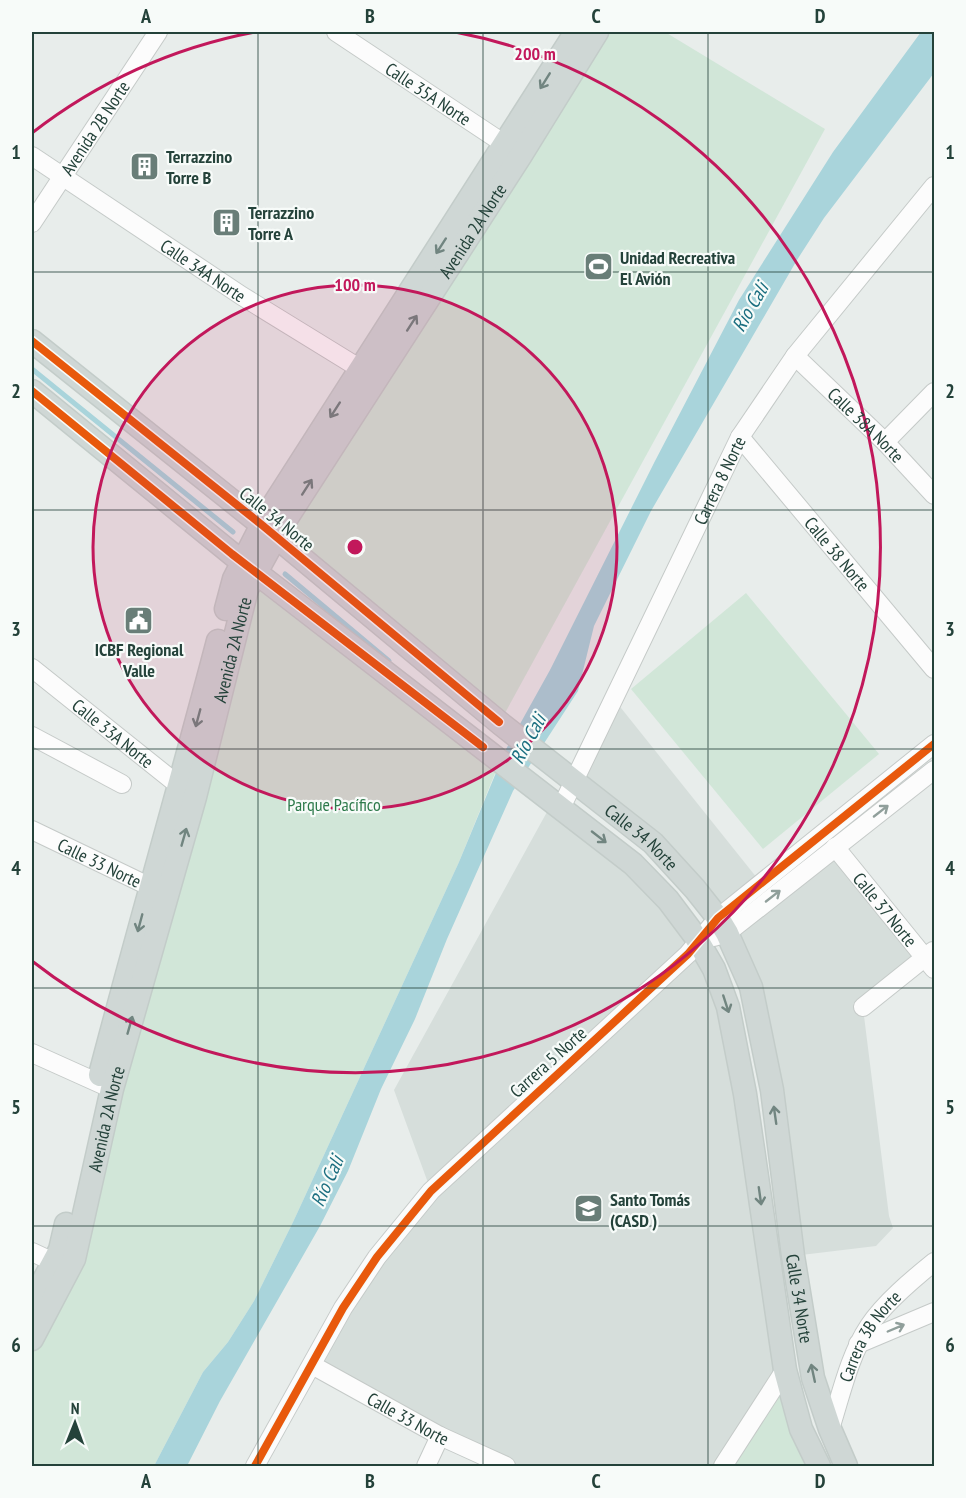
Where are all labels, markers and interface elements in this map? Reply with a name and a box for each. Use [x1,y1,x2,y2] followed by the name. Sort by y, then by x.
[140,3,152,29] text: A
[365,3,375,29] text: B
[591,3,601,29] text: C
[815,3,826,29] text: D
[514,42,556,65] text: 200 m
[381,57,476,130] street label: Calle 35A Norte
[539,72,551,89] one-way arrow
[55,76,134,179] street label: Avenida 2B Norte
[11,139,21,165] text: 1
[945,139,955,165] text: 1
[166,145,232,189] place label: Terrazzino Torre B
[129,150,161,182] building icon: Terrazzino Torre B
[433,179,511,282] street label: Avenida 2A Norte
[248,201,314,245] place label: Terrazzino Torre A
[211,206,243,238] building icon: Terrazzino Torre A
[156,234,251,307] street label: Calle 34A Norte
[434,237,447,254] one-way arrow
[620,246,735,290] place label: Unidad Recreativa El Avión
[583,251,615,283] sports icon: Unidad Recreativa El Avión
[334,273,376,296] text: 100 m
[726,275,776,336] water label: Río Cali
[407,315,419,332] one-way arrow
[11,378,21,404] text: 2
[945,378,955,404] text: 2
[823,382,909,467] street label: Calle 38A Norte
[329,401,341,418] one-way arrow
[688,432,750,528] street label: Carrera 8 Norte
[301,479,313,496] one-way arrow
[235,482,319,556] street label: Calle 34 Norte
[800,512,875,596] street label: Calle 38 Norte
[345,537,365,557] centre of rings
[208,594,256,705] street label: Avenida 2A Norte
[123,604,155,636] public building icon: ICBF Regional Valle
[11,616,21,642] text: 3
[945,616,955,642] text: 3
[95,638,184,682] place label: ICBF Regional Valle
[68,693,159,773] street label: Calle 33A Norte
[504,707,553,768] water label: Río Cali
[191,708,203,727] one-way arrow
[287,793,381,816] park label: Parque Pacífico
[601,798,683,875] street label: Calle 34 Norte
[873,805,889,818] one-way arrow
[179,828,190,847] one-way arrow
[590,830,606,843] one-way arrow
[54,833,145,892] street label: Calle 33 Norte
[11,855,21,881] text: 4
[945,855,955,881] text: 4
[848,867,922,951] street label: Calle 37 Norte
[765,890,781,903] one-way arrow
[134,914,145,933] one-way arrow
[721,994,732,1013] one-way arrow
[125,1016,136,1035] one-way arrow
[505,1022,591,1102] street label: Carrera 5 Norte
[82,1063,129,1174] street label: Avenida 2A Norte
[11,1094,21,1120] text: 5
[945,1094,955,1120] text: 5
[769,1106,780,1125] one-way arrow
[304,1149,351,1210] water label: Río Cali
[755,1185,766,1205] one-way arrow
[610,1188,690,1232] place label: Santo Tomás (CASD )
[573,1193,605,1225] school or university icon: Santo Tomás (CASD )
[781,1252,819,1345] street label: Calle 34 Norte
[834,1285,906,1385] street label: Carrera 3B Norte
[886,1322,905,1333] one-way arrow
[11,1332,21,1358] text: 6
[945,1332,955,1358] text: 6
[807,1364,818,1383] one-way arrow
[363,1386,453,1450] street label: Calle 33 Norte
[45,1393,105,1453] north arrow
[71,1398,80,1418] text: N
[140,1468,152,1494] text: A
[365,1468,375,1494] text: B
[591,1468,601,1494] text: C
[815,1468,826,1494] text: D

